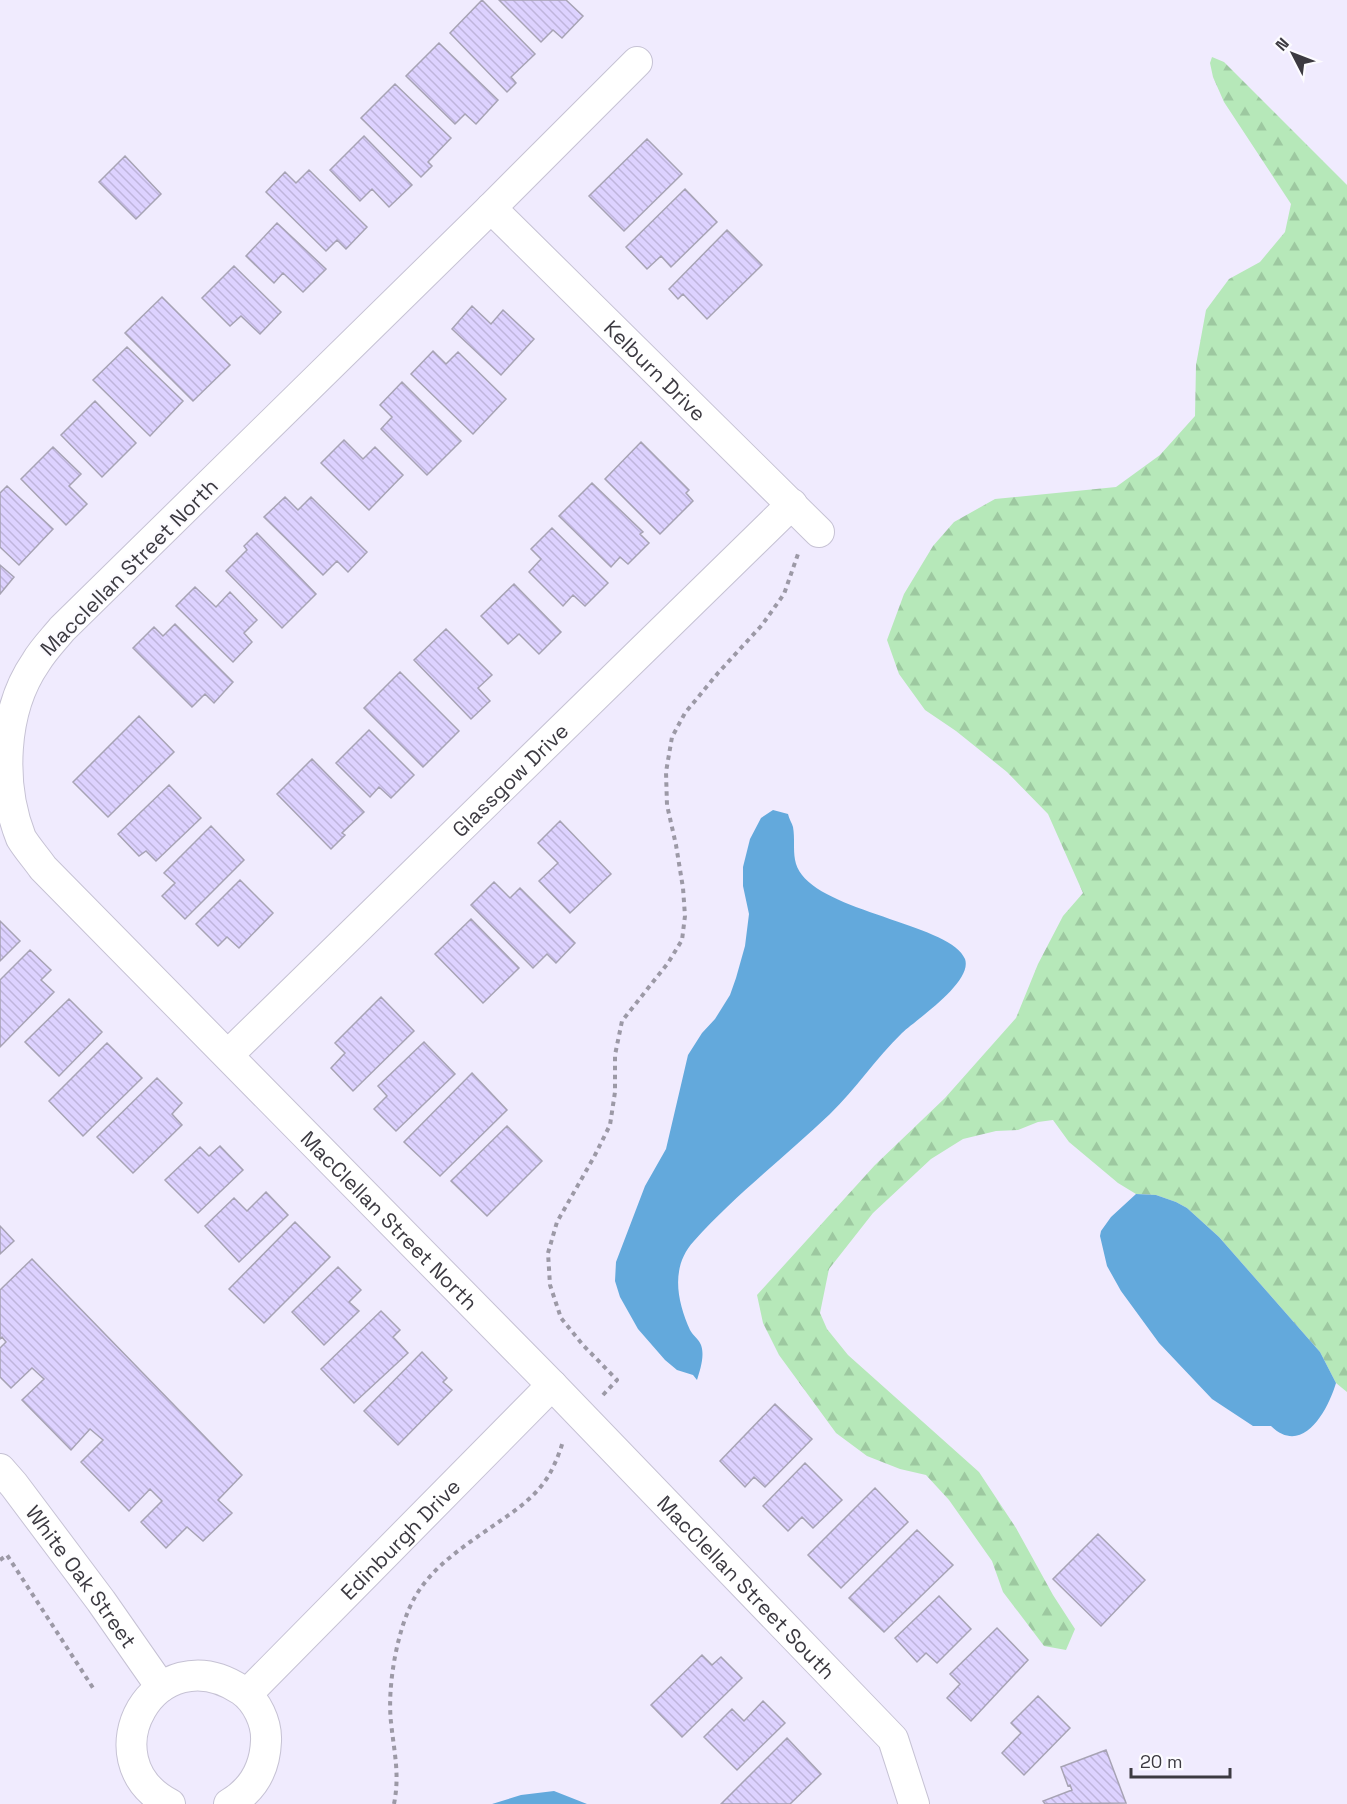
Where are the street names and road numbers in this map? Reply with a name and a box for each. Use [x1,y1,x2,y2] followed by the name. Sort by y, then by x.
[599,314,712,427] street label: Kelburn Drive
[35,473,223,661] street label: Macclellan Street North
[446,717,574,842] street label: Glassgow Drive
[295,1125,484,1316] street label: MacClellan Street North
[335,1473,466,1605] street label: Edinburgh Drive
[652,1489,841,1685] street label: MacClellan Street South
[20,1500,143,1653] street label: White Oak Street

